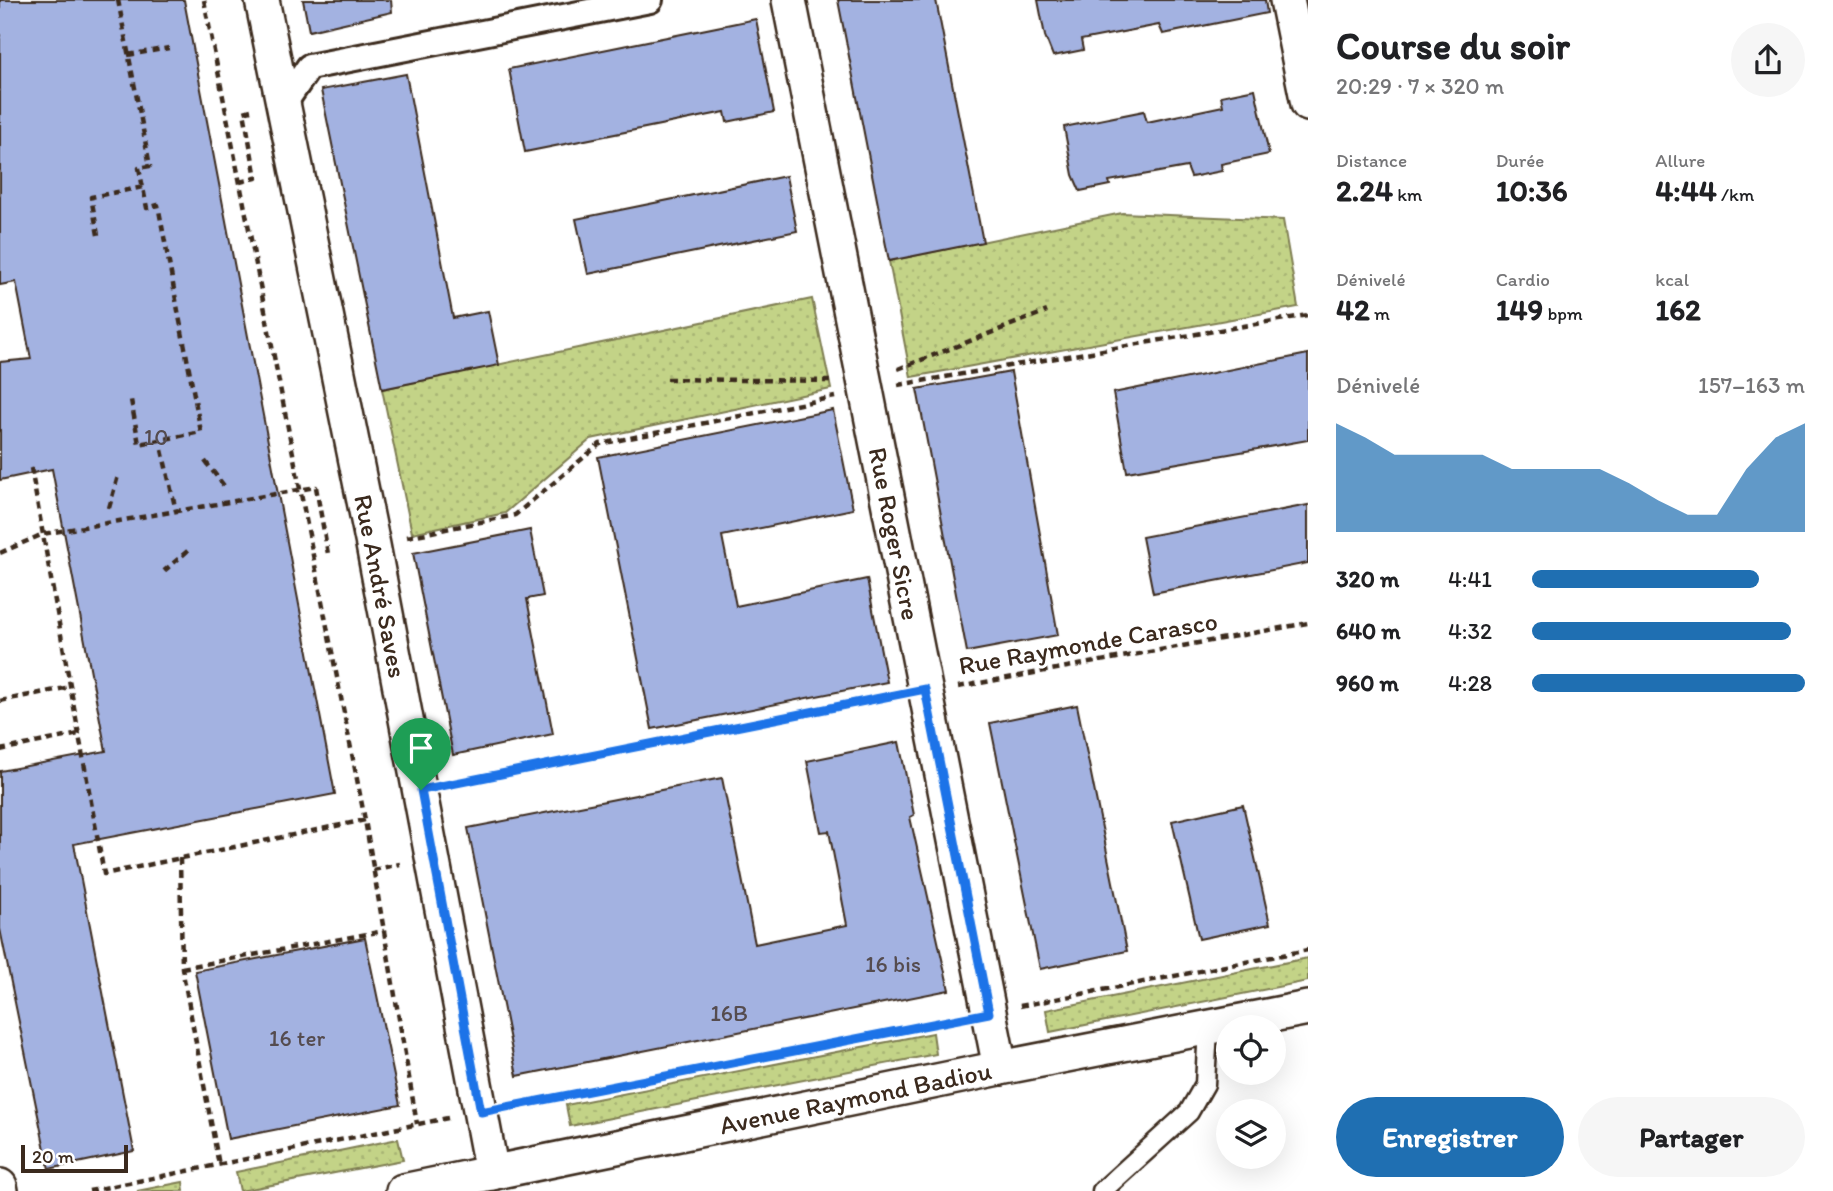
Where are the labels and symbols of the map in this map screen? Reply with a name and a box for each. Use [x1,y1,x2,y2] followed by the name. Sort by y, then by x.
[144,423,168,451] house number: 10
[862,445,927,623] street label: Rue Roger Sicre
[347,492,414,681] street label: Rue André Saves
[956,604,1220,682] street label: Rue Raymonde Carasco
[391,718,451,790] pin
[865,950,921,978] house number: 16 bis
[710,999,748,1027] house number: 16B
[269,1024,325,1052] house number: 16 ter
[717,1054,994,1141] street label: Avenue Raymond Badiou
[21,1142,128,1174] scale bar

